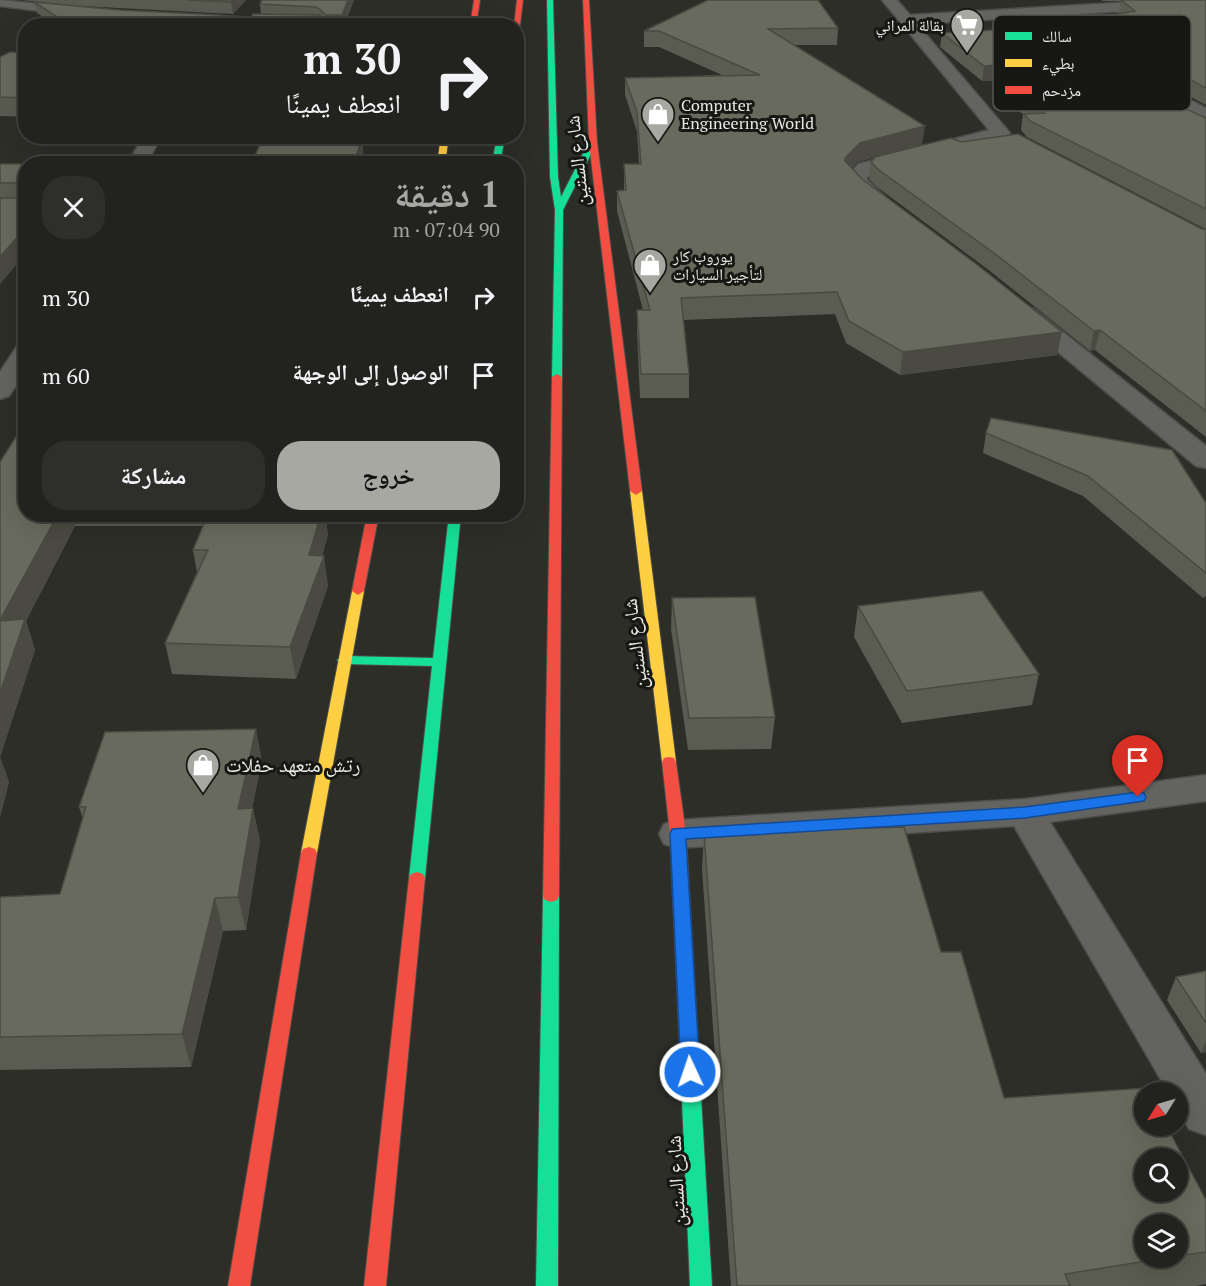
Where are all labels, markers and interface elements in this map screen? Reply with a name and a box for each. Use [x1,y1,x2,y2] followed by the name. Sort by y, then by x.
[949,7,985,54] supermarket icon: بقالة المراني
[875,14,944,38] place label: بقالة المراني
[993,15,1191,111] legend
[1042,25,1072,47] text: سالك
[303,30,401,86] text: 30 m
[422,42,500,120] icon: right
[1042,52,1074,76] text: بطيء
[1042,79,1081,101] text: مزدحم
[286,85,401,121] text: انعطف يمينًا
[681,94,814,134] place label: Computer Engineering World
[640,96,676,143] shop icon: Computer Engineering World
[558,114,595,208] street label: شارع الستين
[394,170,500,217] text: 1 دقيقة
[42,176,105,239] button: close
[393,216,500,243] text: 90 m · 07:04
[672,245,762,285] place label: يوروب كار لتأجير السيارات
[632,247,668,294] shop icon: يوروب كار لتأجير السيارات
[350,279,449,308] text: انعطف يمينًا
[467,281,500,314] icon: right
[42,283,90,312] text: 30 m
[292,357,449,386] text: الوصول إلى الوجهة
[467,359,500,392] icon: arrive
[42,361,90,390] text: 60 m
[42,441,265,510] button: مشاركة
[277,441,500,510] button: خروج
[616,597,653,691] street label: شارع الستين
[1112,735,1163,797] pin
[1121,744,1154,777] icon: arrive
[185,747,221,794] shop icon: رتش متعهد حفلات
[226,751,360,778] place label: رتش متعهد حفلات
[658,1040,722,1104] position arrow
[1134,1082,1188,1136] north arrow
[1134,1082,1188,1268] map controls
[660,1135,691,1227] street label: شارع الستين
[1134,1148,1188,1202] button: search
[1134,1214,1188,1268] button: layers

